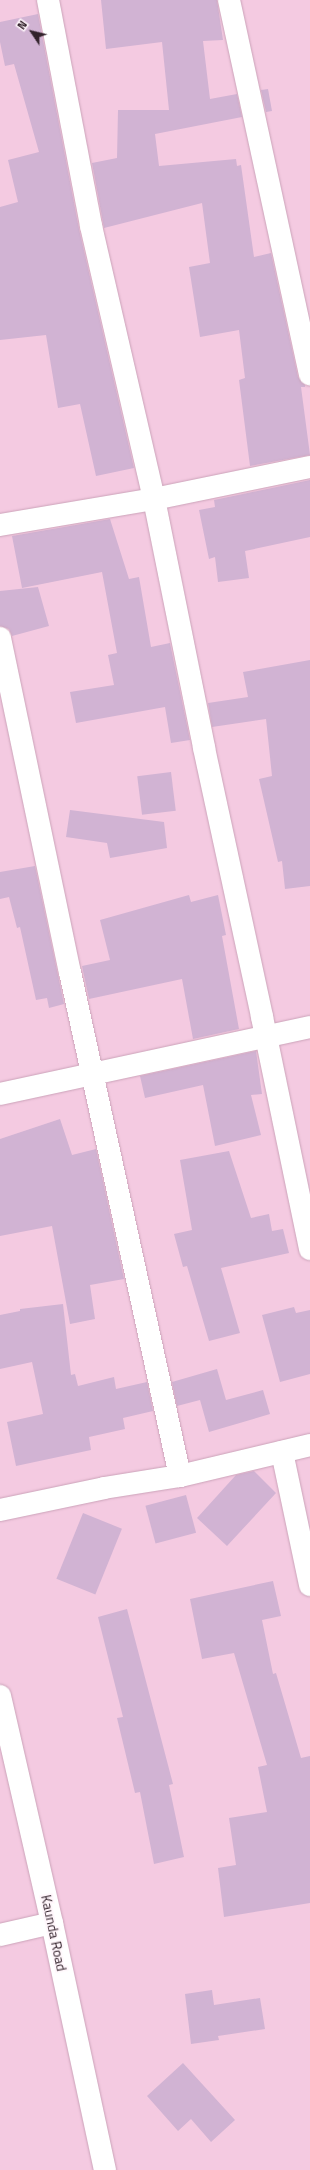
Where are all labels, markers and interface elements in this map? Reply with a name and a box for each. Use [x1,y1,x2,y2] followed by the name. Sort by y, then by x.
[12,12,52,52] north arrow
[13,17,31,33] text: N
[38,1893,70,1973] street label: Kaunda Road

